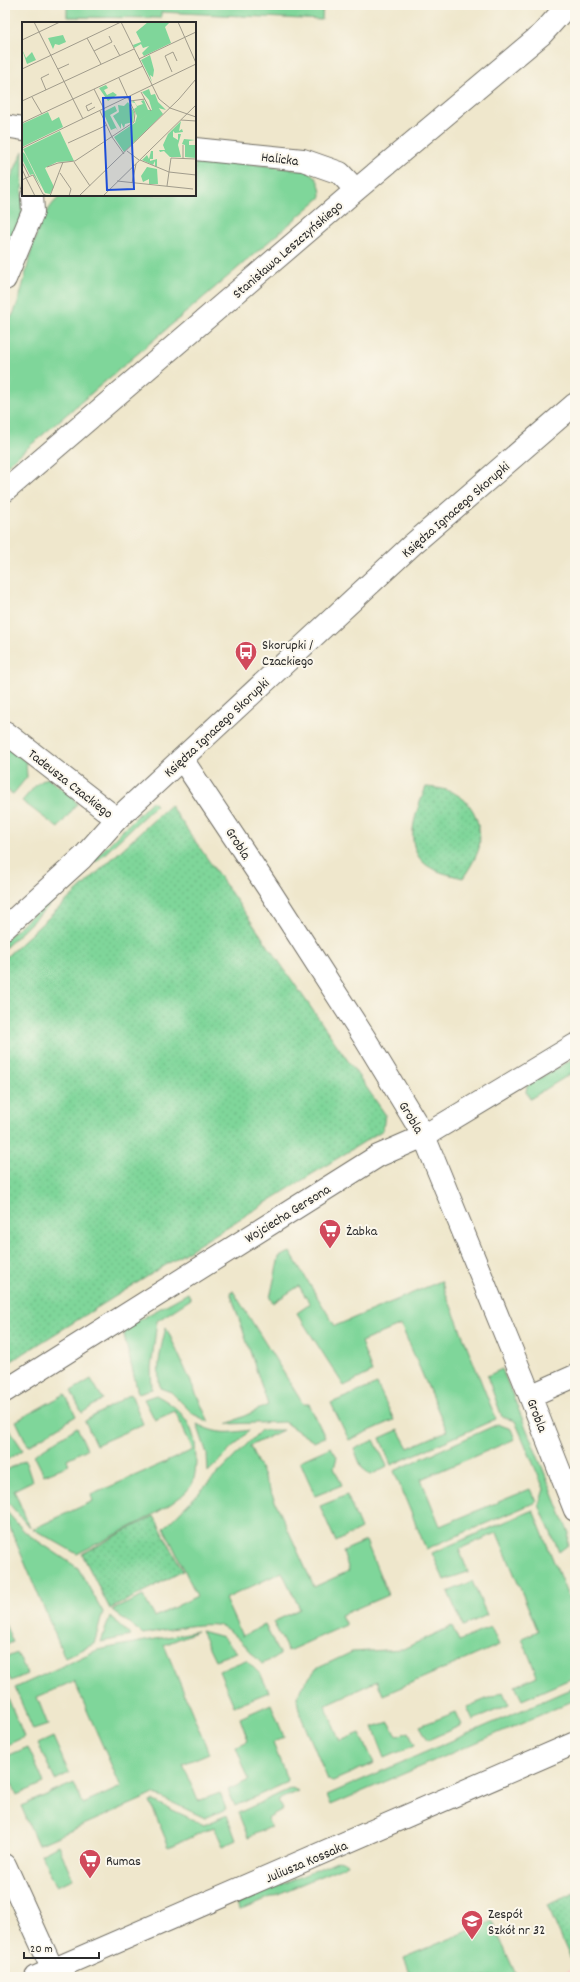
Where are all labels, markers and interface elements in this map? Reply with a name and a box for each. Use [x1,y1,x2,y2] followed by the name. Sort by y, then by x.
[22,22,196,196] inset map
[260,148,300,172] street label: Halicka
[229,197,348,304] street label: Stanisława Leszczyńskiego
[398,457,515,563] street label: Księdza Ignacego Skorupki
[262,636,313,672] place label: Skorupki / Czackiego
[233,639,259,672] bus stop icon: Skorupki / Czackiego
[160,674,275,783] street label: Księdza Ignacego Skorupki
[23,745,117,824] street label: Tadeusza Czackiego
[220,824,255,864] street label: Grobla
[393,1098,428,1138] street label: Grobla
[241,1180,335,1249] street label: Wojciecha Gersona
[317,1217,343,1250] supermarket icon: Żabka
[346,1222,378,1242] place label: Żabka
[521,1396,552,1436] street label: Grobla
[263,1836,351,1889] street label: Juliusza Kossaka
[77,1847,103,1880] supermarket icon: Rumas
[106,1852,141,1872] place label: Rumas
[488,1905,545,1941] place label: Zespół Szkół nr 32
[459,1908,485,1941] school or university icon: Zespół Szkół nr 32
[24,1934,99,1960] scale bar
[30,1941,53,1958] text: 20 m

